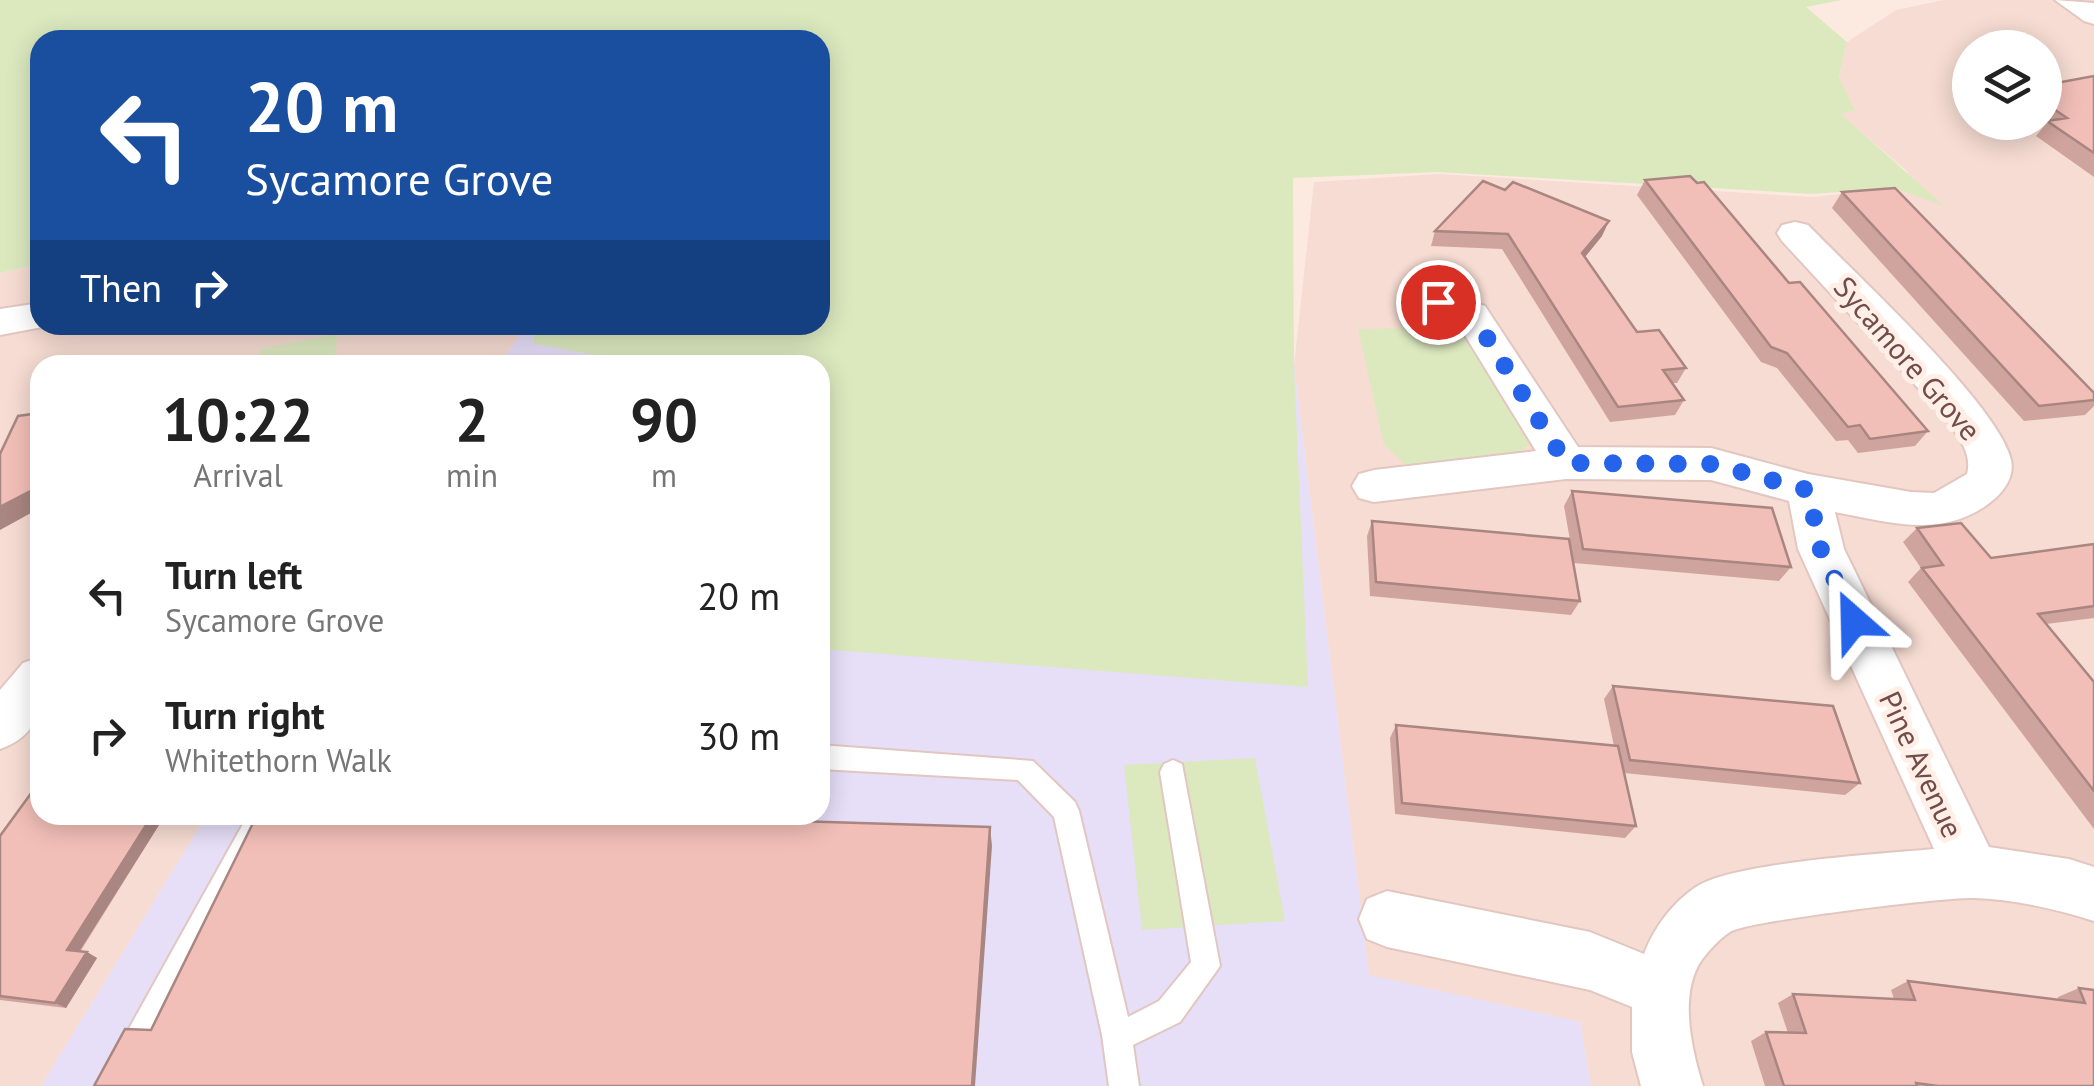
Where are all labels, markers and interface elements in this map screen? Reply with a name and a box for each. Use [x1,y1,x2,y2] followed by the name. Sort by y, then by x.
[1952,30,2062,140] map controls
[1952,30,2062,140] button: layers
[245,61,398,151] text: 20 m
[80,70,210,200] icon: left
[245,149,553,207] text: Sycamore Grove
[182,260,237,315] icon: right
[1396,260,1481,345] pin
[80,263,162,312] text: Then
[1826,268,1990,448] street label: Sycamore Grove
[1411,275,1466,330] icon: arrive
[162,380,314,458] text: 10:22
[455,380,489,458] text: 2
[630,380,698,458] text: 90
[193,454,283,496] text: Arrival
[446,454,498,496] text: min
[651,454,677,496] text: m
[165,550,302,599] text: Turn left
[80,568,135,623] icon: left
[1802,569,1906,673] position arrow
[698,571,780,620] text: 20 m
[165,599,384,641] text: Sycamore Grove
[1871,685,1973,843] street label: Pine Avenue
[165,690,325,739] text: Turn right
[80,708,135,763] icon: right
[698,711,780,760] text: 30 m
[165,739,392,781] text: Whitethorn Walk

